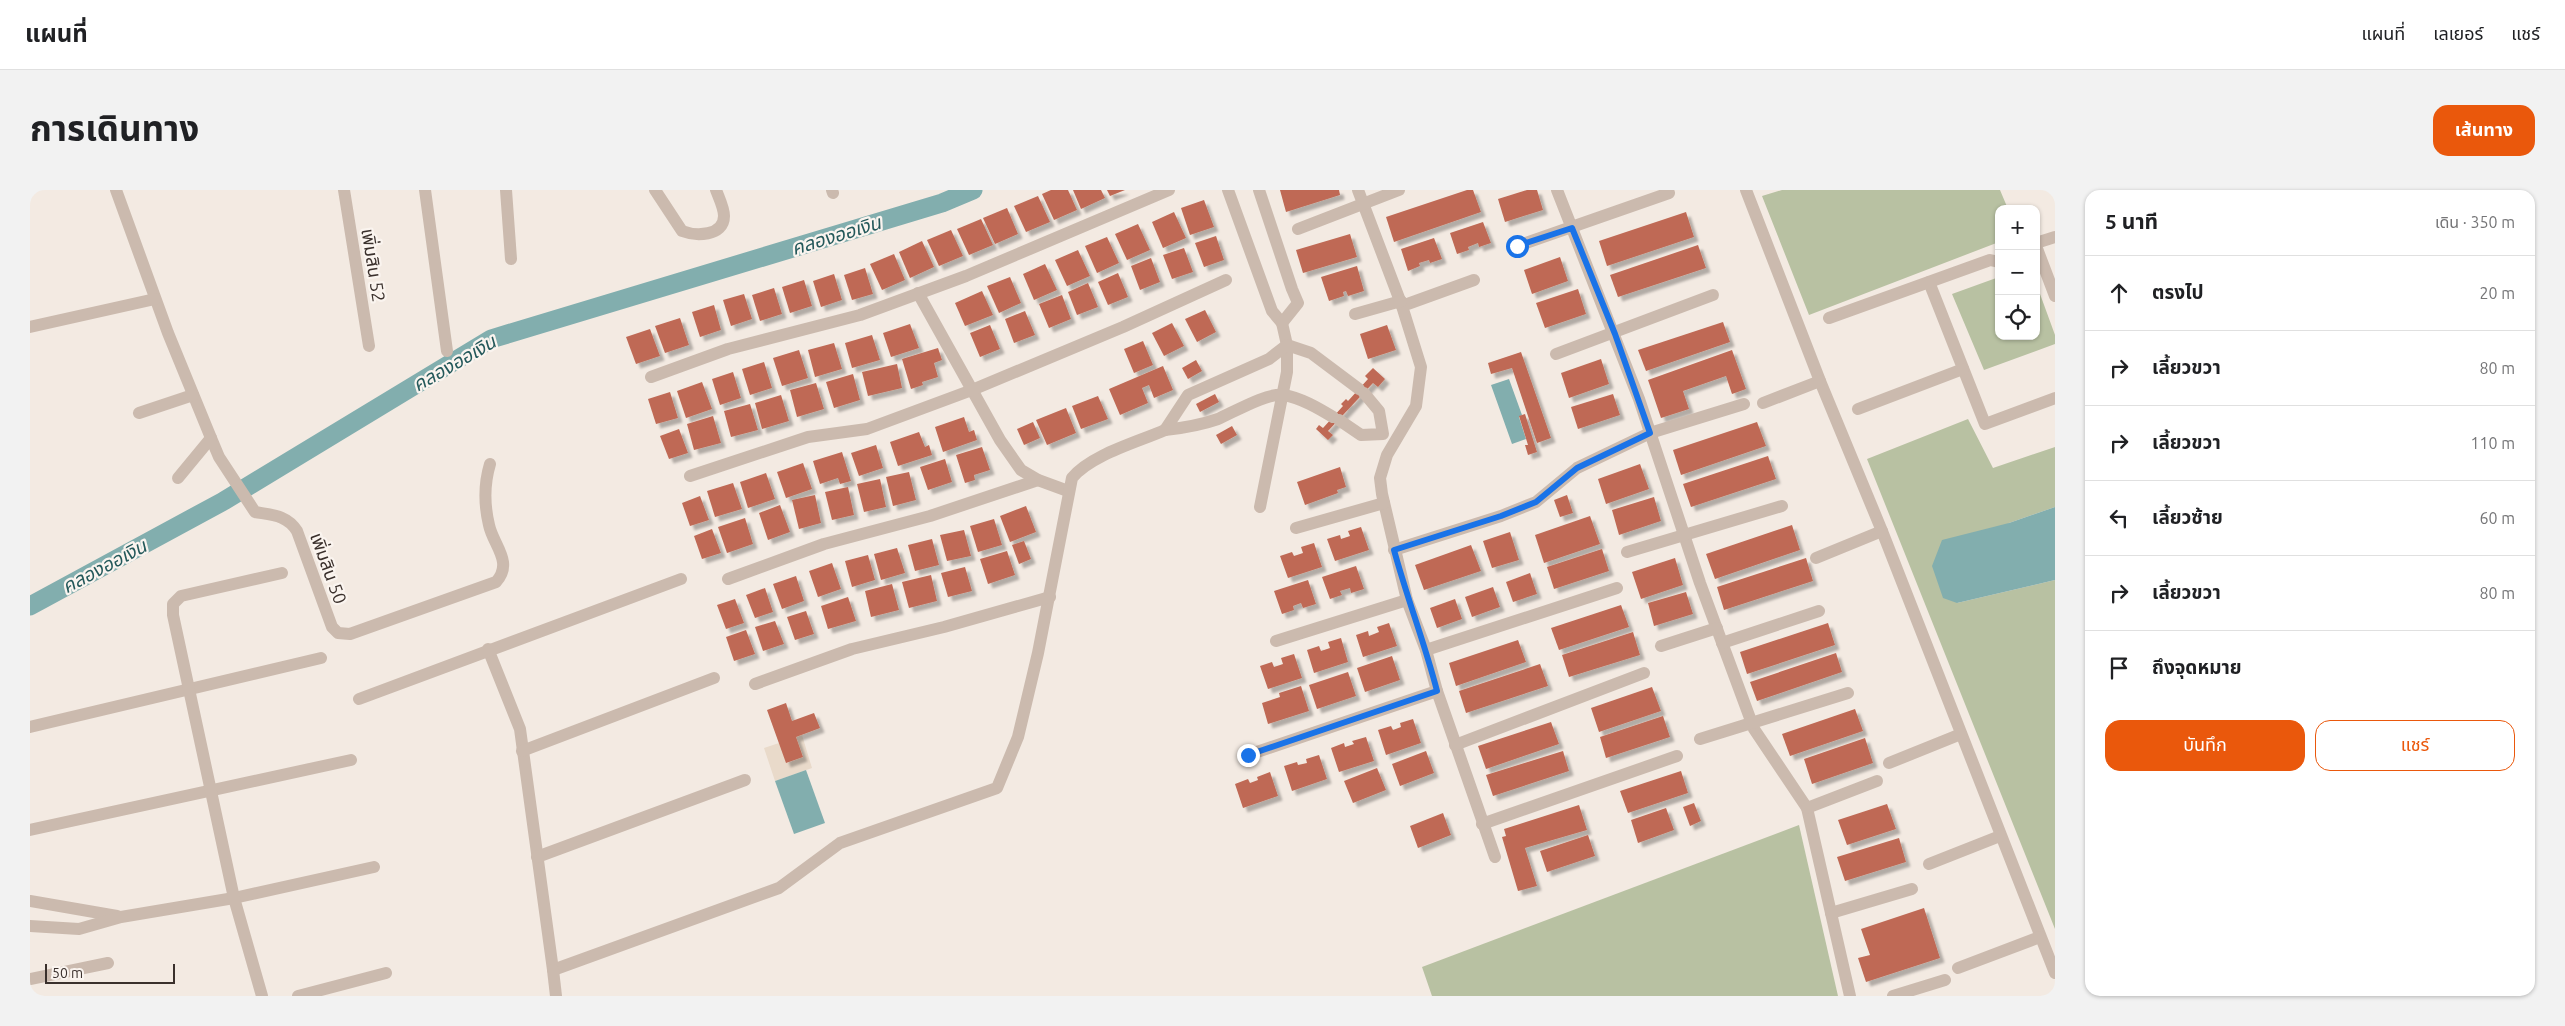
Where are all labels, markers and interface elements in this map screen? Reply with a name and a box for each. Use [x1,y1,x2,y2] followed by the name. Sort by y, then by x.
[25,20,88,47] text: แผนที่
[2361,23,2405,43] text: แผนที่
[2433,23,2483,43] text: เลเยอร์
[2511,23,2540,43] text: แชร์
[2433,105,2535,156] button: เส้นทาง
[30,108,199,148] text: การเดินทาง
[1995,205,2040,340] map controls
[1995,205,2040,250] button: +
[2105,209,2158,233] text: 5 นาที
[789,211,885,259] water label: คลองออเงิน
[2435,213,2515,231] text: เดิน · 350 m
[358,227,391,303] street label: เพิ่มสิน 52
[1506,235,1529,258] route start
[1995,250,2040,295] button: −
[2105,279,2133,307] icon: ahead
[2152,281,2204,303] text: ตรงไป
[2479,284,2515,302] text: 20 m
[1995,295,2040,340] button: locate
[409,330,501,396] water label: คลองออเงิน
[2105,354,2133,382] icon: right
[2152,356,2221,378] text: เลี้ยวขวา
[2479,359,2515,377] text: 80 m
[2105,429,2133,457] icon: right
[2152,431,2221,453] text: เลี้ยวขวา
[2470,434,2515,452] text: 110 m
[2105,504,2133,532] icon: left
[2152,506,2223,528] text: เลี้ยวซ้าย
[2479,509,2515,527] text: 60 m
[307,529,352,606] street label: เพิ่มสิน 50
[58,534,151,597] water label: คลองออเงิน
[2105,579,2133,607] icon: right
[2152,581,2221,603] text: เลี้ยวขวา
[2479,584,2515,602] text: 80 m
[2105,654,2133,682] icon: arrive
[2152,656,2242,678] text: ถึงจุดหมาย
[2105,720,2305,771] button: บันทึก
[2315,720,2515,771] button: แชร์
[1237,744,1260,767] route end
[45,961,175,984] scale bar
[52,965,83,981] text: 50 m

